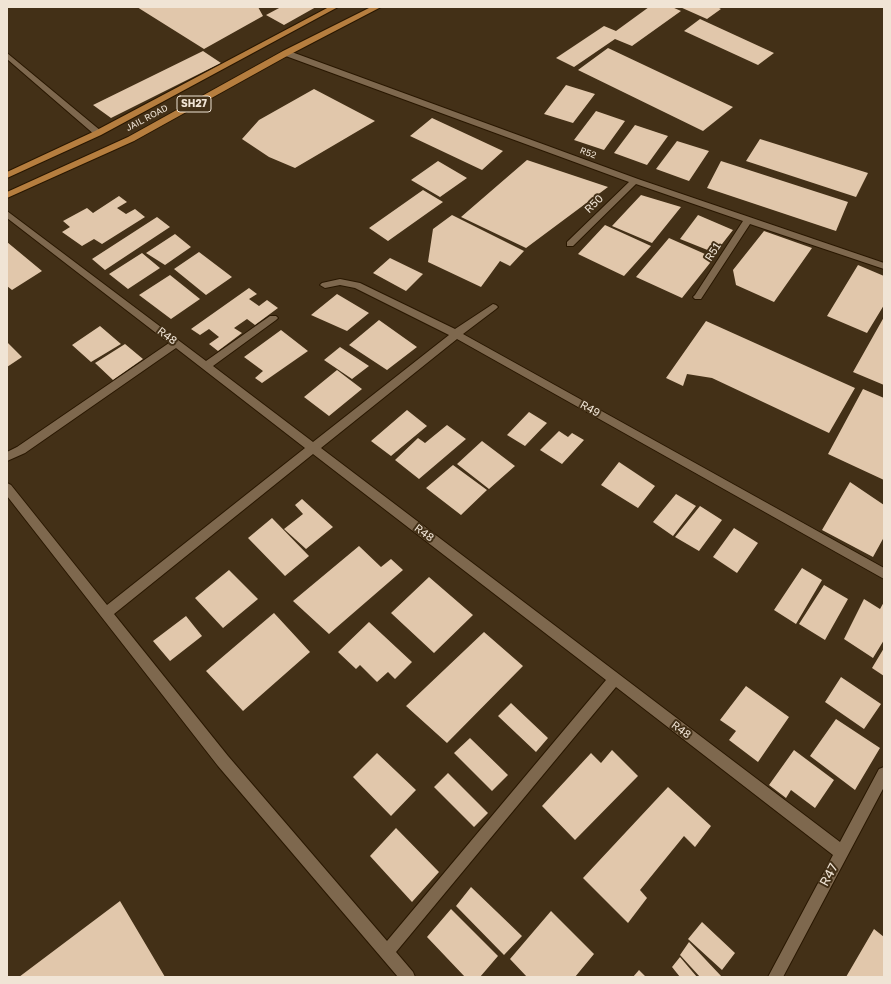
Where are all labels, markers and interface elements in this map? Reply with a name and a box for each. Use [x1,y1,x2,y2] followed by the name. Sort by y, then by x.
[177,96,211,112] road number: SH27
[124,102,170,134] street label: JAIL ROAD
[578,145,598,161] street label: R52
[582,192,606,216] street label: R50
[702,240,724,264] street label: R51
[155,324,179,348] street label: R48
[578,398,602,420] street label: R49
[412,521,436,545] street label: R48
[669,718,693,742] street label: R48
[817,861,841,889] street label: R47

